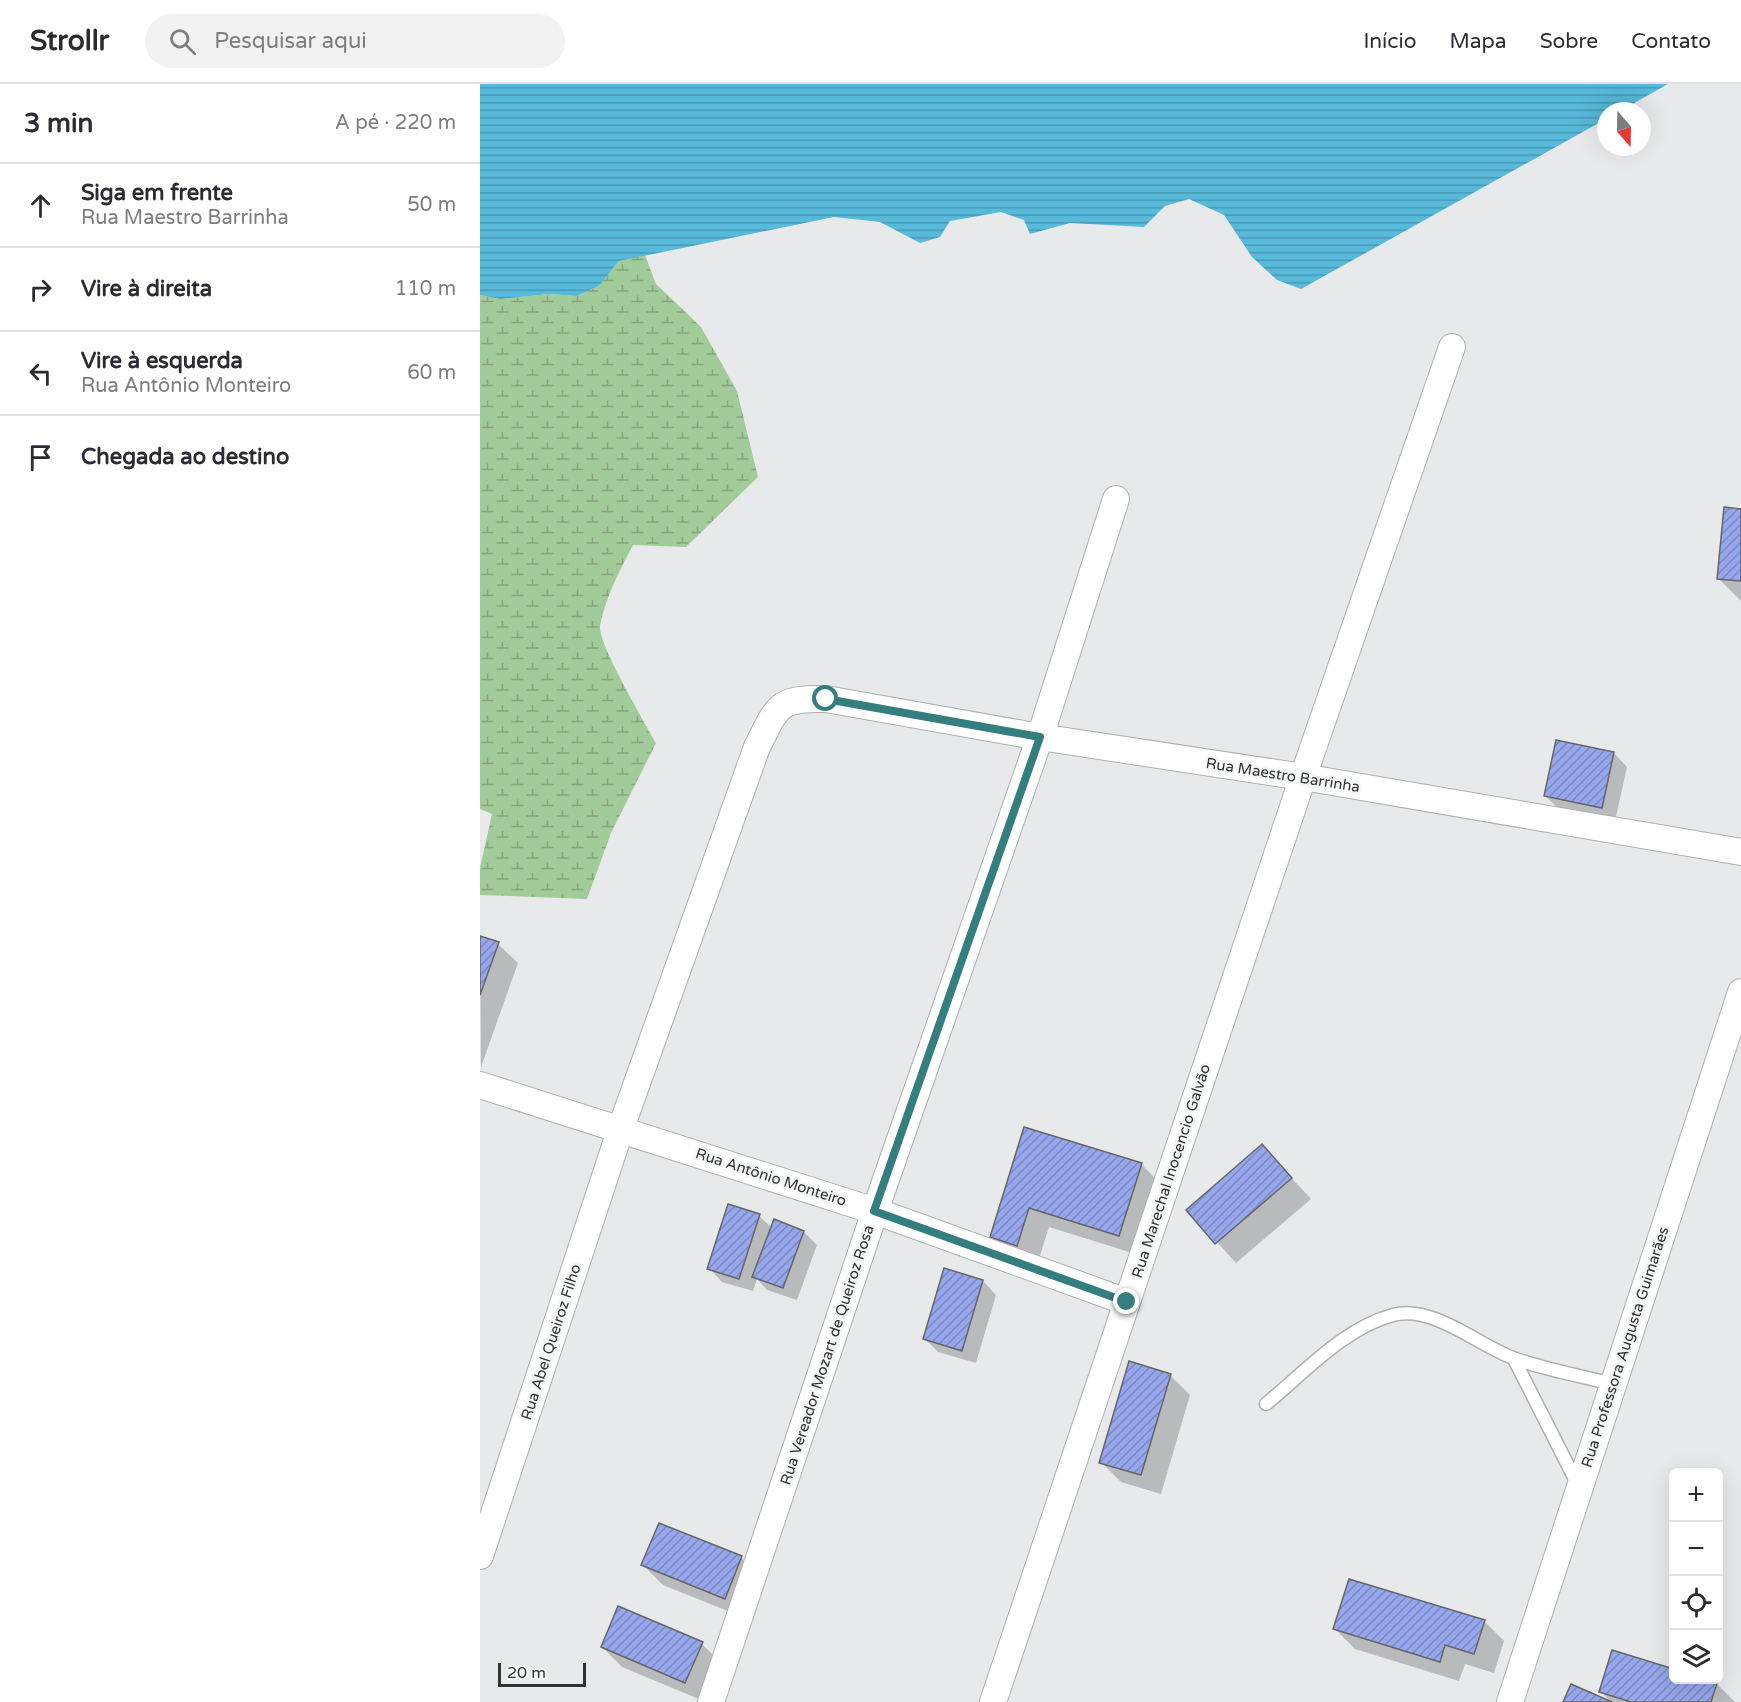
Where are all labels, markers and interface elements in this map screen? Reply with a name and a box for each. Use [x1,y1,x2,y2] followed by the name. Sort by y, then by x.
[145,14,565,68] search box
[30,24,109,58] text: Strollr
[166,25,199,58] icon: search
[214,28,367,54] text: Pesquisar aqui
[1364,29,1416,54] text: Início
[1449,29,1507,54] text: Mapa
[1540,29,1598,54] text: Sobre
[1631,29,1711,54] text: Contato
[1597,102,1651,156] north arrow
[24,108,93,139] text: 3 min
[335,111,456,135] text: A pé · 220 m
[81,180,233,206] text: Siga em frente
[24,189,57,222] icon: ahead
[407,193,456,217] text: 50 m
[81,206,289,230] text: Rua Maestro Barrinha
[24,273,57,306] icon: right
[81,276,212,302] text: Vire à direita
[395,277,456,301] text: 110 m
[81,348,243,374] text: Vire à esquerda
[24,357,57,390] icon: left
[407,361,456,385] text: 60 m
[81,374,291,398] text: Rua Antônio Monteiro
[24,441,57,474] icon: arrive
[81,444,289,470] text: Chegada ao destino
[812,685,838,711] route start
[1205,754,1361,796] street label: Rua Maestro Barrinha
[1128,1062,1214,1280] street label: Rua Marechal Inocencio Galvão
[693,1144,849,1210] street label: Rua Antônio Monteiro
[776,1223,878,1487] street label: Rua Vereador Mozart de Queiroz Rosa
[1577,1224,1673,1470] street label: Rua Professora Augusta Guimarães
[517,1262,585,1422] street label: Rua Abel Queiroz Filho
[1113,1288,1139,1314] route end
[1669,1468,1723,1684] map controls
[1669,1468,1723,1522] button: +
[1669,1522,1723,1576] button: −
[1669,1576,1723,1630] button: locate
[1669,1630,1723,1684] button: layers
[498,1660,586,1688] scale bar
[507,1663,546,1683] text: 20 m

